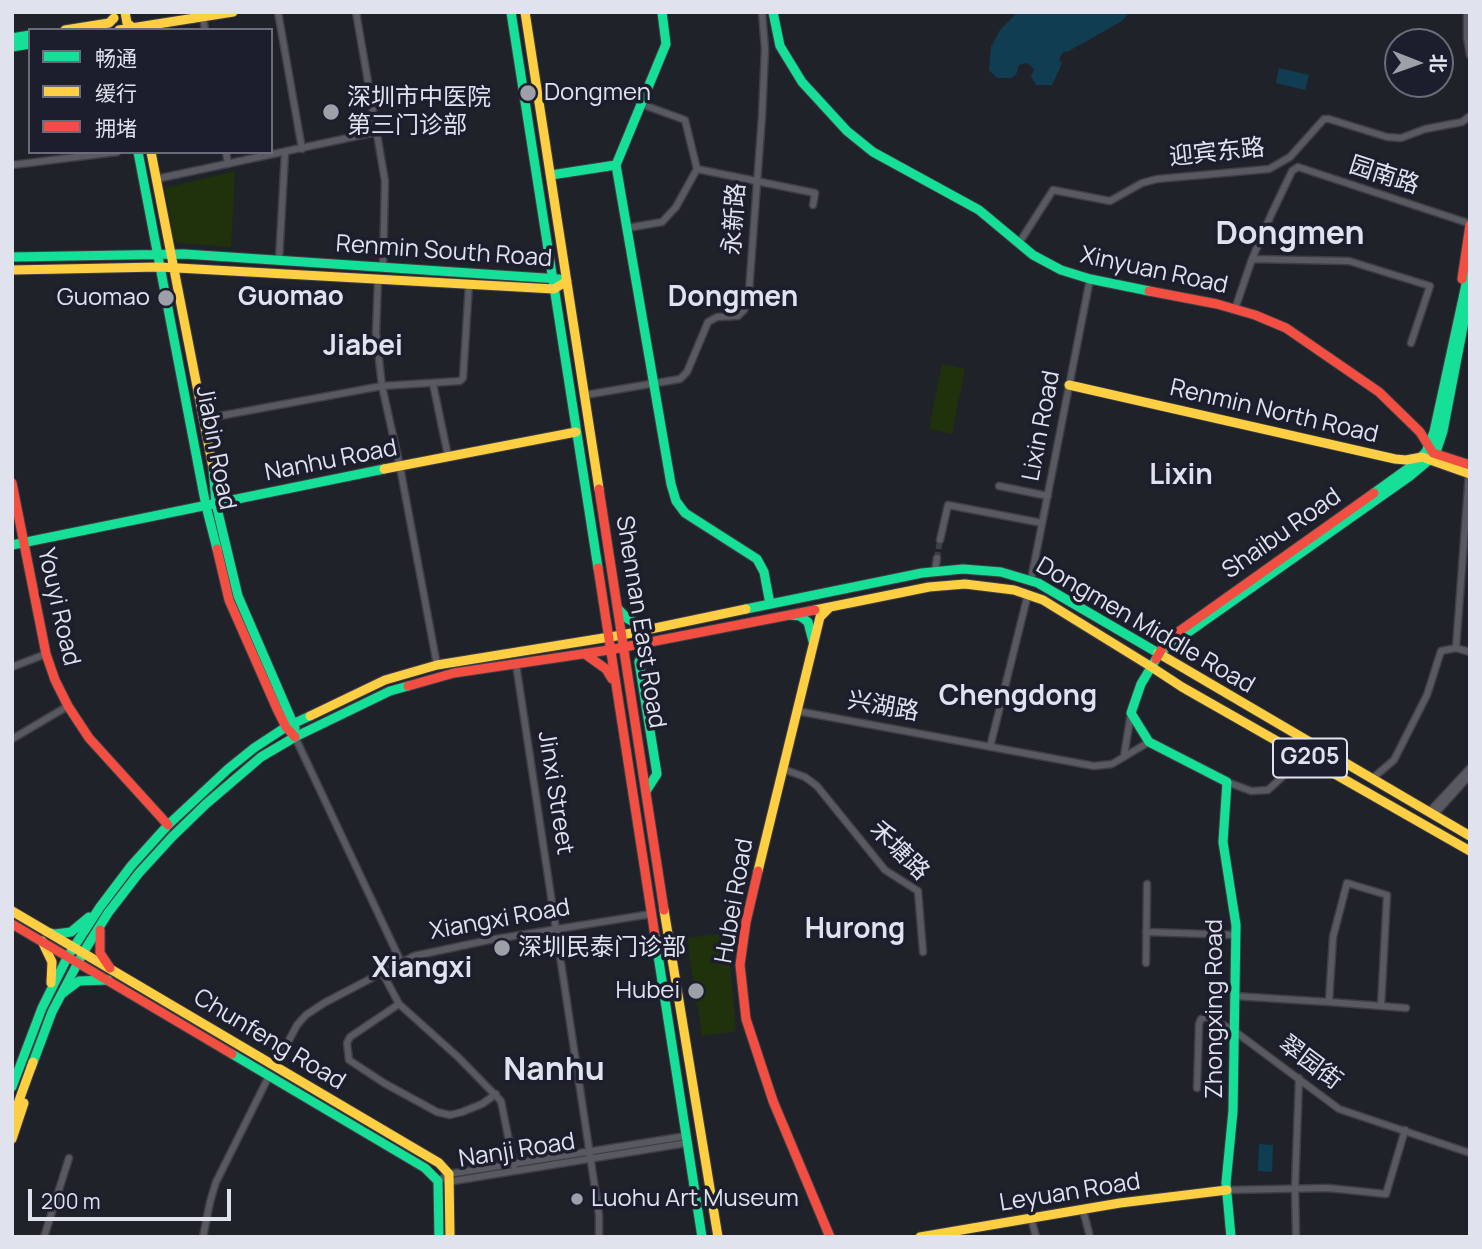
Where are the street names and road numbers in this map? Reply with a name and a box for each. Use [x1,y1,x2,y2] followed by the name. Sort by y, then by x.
[1168,134,1266,172] street label: 迎宾东路
[1345,151,1423,201] street label: 园南路
[718,182,752,256] street label: 永新路
[335,230,553,274] street label: Renmin South Road
[1078,241,1230,301] street label: Xinyuan Road
[1017,368,1067,484] street label: Lixin Road
[1167,374,1381,450] street label: Renmin North Road
[189,384,241,512] street label: Jiabin Road
[262,434,400,488] street label: Nanhu Road
[1217,483,1347,585] street label: Shaibu Road
[609,514,671,730] street label: Shennan East Road
[30,545,86,669] street label: Youyi Road
[1031,552,1259,700] street label: Dongmen Middle Road
[845,687,921,727] street label: 兴湖路
[531,729,579,857] street label: Jinxi Street
[1273,738,1347,778] road number: G205
[863,815,935,887] street label: 禾塘路
[710,836,760,966] street label: Hubei Road
[428,894,572,946] street label: Xiangxi Road
[1201,919,1229,1099] street label: Zhongxing Road
[188,983,350,1097] street label: Chunfeng Road
[1273,1030,1347,1096] street label: 翠园街
[457,1128,577,1174] street label: Nanji Road
[998,1168,1142,1218] street label: Leyuan Road

